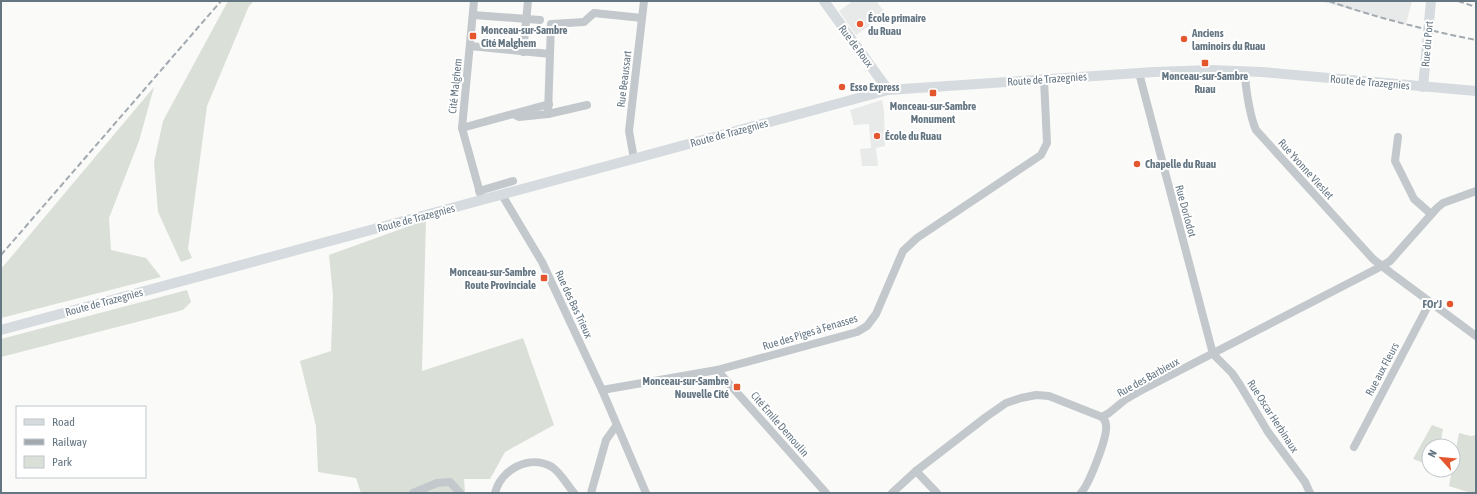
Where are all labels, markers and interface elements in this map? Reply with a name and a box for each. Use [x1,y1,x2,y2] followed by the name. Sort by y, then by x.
[868,12,926,37] place label: École primaire du Ruau
[855,19,865,29] marker: École primaire du Ruau
[1419,21,1435,67] street label: Rue du Port
[836,23,876,70] street label: Rue de Roux
[481,24,567,49] place label: Monceau-sur-Sambre Cité Malghem
[1191,27,1265,52] place label: Anciens laminoirs du Ruau
[468,31,478,41] marker: Monceau-sur-Sambre Cité Malghem
[1179,34,1189,44] marker: Anciens laminoirs du Ruau
[615,50,633,108] street label: Rue Beaussart
[446,58,464,114] street label: Cité Malghem
[1200,58,1210,68] marker: Monceau-sur-Sambre Ruau
[1007,70,1087,88] street label: Route de Trazegnies
[1162,70,1248,95] place label: Monceau-sur-Sambre Ruau
[1330,73,1410,91] street label: Route de Trazegnies
[850,81,900,93] place label: Esso Express
[837,82,847,92] marker: Esso Express
[928,88,938,98] marker: Monceau-sur-Sambre Monument
[890,100,976,125] place label: Monceau-sur-Sambre Monument
[689,117,769,149] street label: Route de Trazegnies
[885,130,942,142] place label: École du Ruau
[872,131,882,141] marker: École du Ruau
[1276,137,1336,201] street label: Rue Yvonne Vieslet
[1145,158,1216,170] place label: Chapelle du Ruau
[1132,159,1142,169] marker: Chapelle du Ruau
[1173,184,1199,238] street label: Rue Dorlodot
[376,202,456,234] street label: Route de Trazegnies
[450,266,536,291] place label: Monceau-sur-Sambre Route Provinciale
[553,268,595,340] street label: Rue des Bas Trieux
[539,273,549,283] marker: Monceau-sur-Sambre Route Provinciale
[64,286,144,318] street label: Route de Trazegnies
[1423,298,1442,310] place label: FOr'J
[1445,299,1455,309] marker: FOr'J
[761,312,859,352] street label: Rue des Piges à Fenasses
[1363,340,1401,398] street label: Rue aux Fleurs
[1115,355,1182,399] street label: Rue des Barbieux
[643,375,729,400] place label: Monceau-sur-Sambre Nouvelle Cité
[1245,377,1301,455] street label: Rue Oscar Herbinaux
[732,382,742,392] marker: Monceau-sur-Sambre Nouvelle Cité
[749,389,811,459] street label: Cité Emile Demoulin
[16,406,146,478] legend
[52,415,75,429] text: Road
[52,435,87,449] text: Railway
[1421,438,1461,478] north arrow
[1425,448,1439,459] text: N
[52,455,73,469] text: Park

